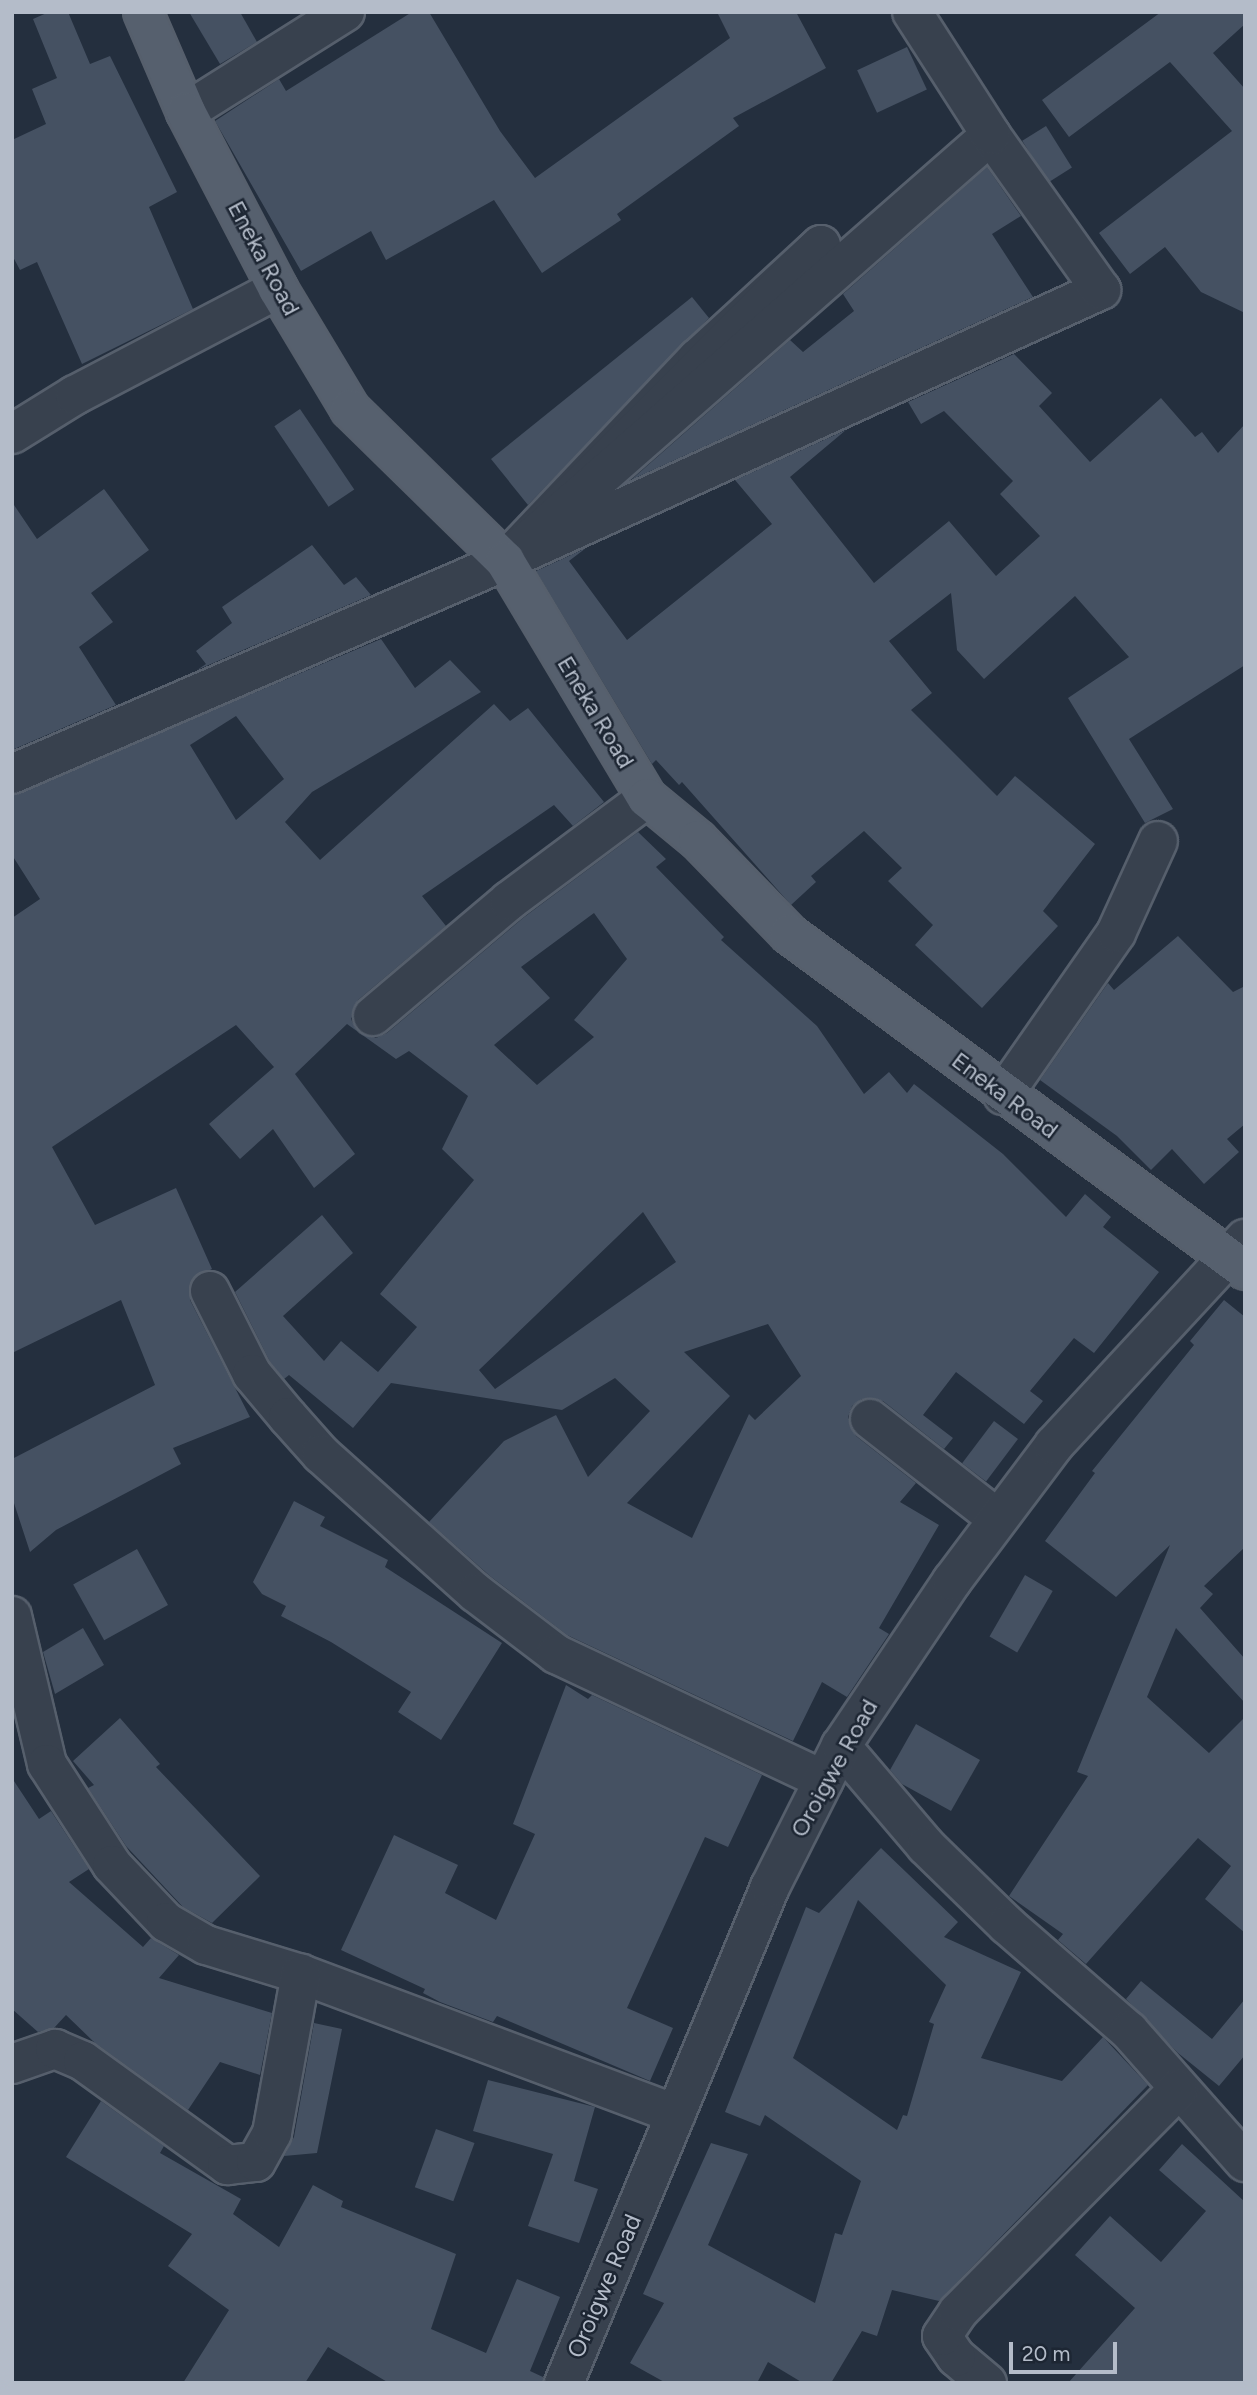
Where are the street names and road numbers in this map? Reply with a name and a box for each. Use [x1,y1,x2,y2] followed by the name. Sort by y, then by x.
[222,196,306,320] street label: Eneka Road
[551,651,641,773] street label: Eneka Road
[946,1046,1064,1144] street label: Eneka Road
[784,1694,884,1842] street label: Oroigwe Road
[561,2210,647,2362] street label: Oroigwe Road

